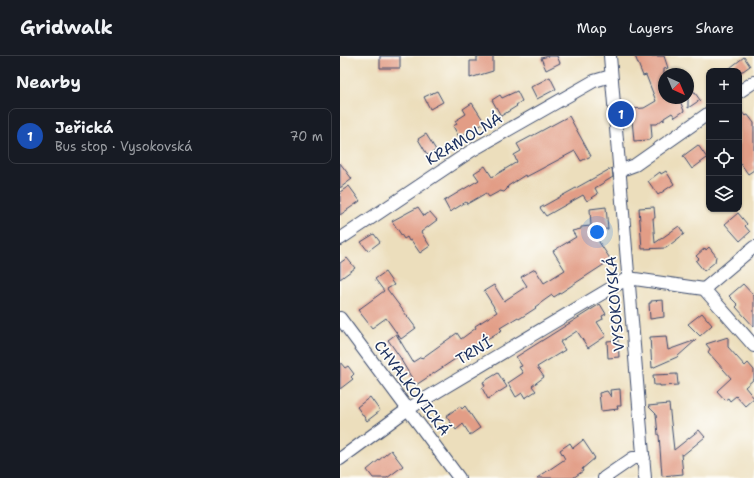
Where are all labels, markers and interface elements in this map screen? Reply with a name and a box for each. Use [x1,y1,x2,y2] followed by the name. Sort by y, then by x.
[20,15,113,40] text: Gridwalk
[577,19,607,37] text: Map
[629,19,673,37] text: Layers
[695,19,734,37] text: Share
[658,68,694,104] north arrow
[706,68,742,212] map controls
[706,68,742,104] button: +
[16,71,81,93] text: Nearby
[608,99,634,129] pin: 1
[706,104,742,140] button: −
[421,107,506,170] street label: KRAMOLNÁ
[55,118,113,138] text: Jeřická
[27,128,33,145] text: 1
[289,128,323,145] text: 70 m
[55,138,192,155] text: Bus stop · Vysokovská
[706,140,742,176] button: locate
[706,176,742,212] button: layers
[587,222,607,242] your location
[600,255,629,353] street label: VYSOKOVSKÁ
[452,332,496,370] street label: TRNÍ
[370,336,455,440] street label: CHVALKOVICKÁ

